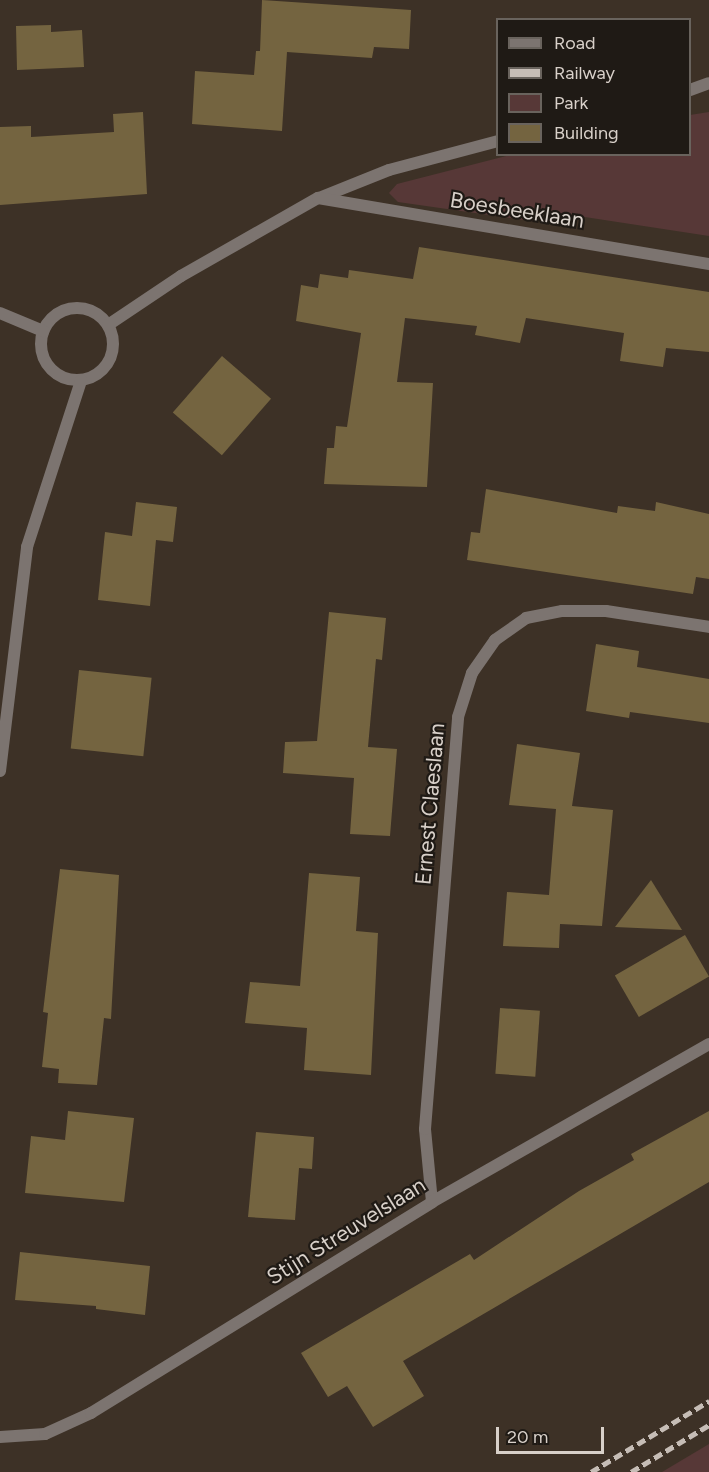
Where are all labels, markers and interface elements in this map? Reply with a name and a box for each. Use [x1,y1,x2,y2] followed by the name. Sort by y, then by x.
[496,18,691,156] legend
[554,32,595,54] text: Road
[554,62,615,84] text: Railway
[554,92,588,114] text: Park
[554,122,619,144] text: Building
[448,186,586,234] street label: Boesbeeklaan
[410,722,450,886] street label: Ernest Claeslaan
[262,1172,430,1290] street label: Stijn Streuvelslaan
[499,1415,607,1453] scale bar
[507,1426,548,1448] text: 20 m

